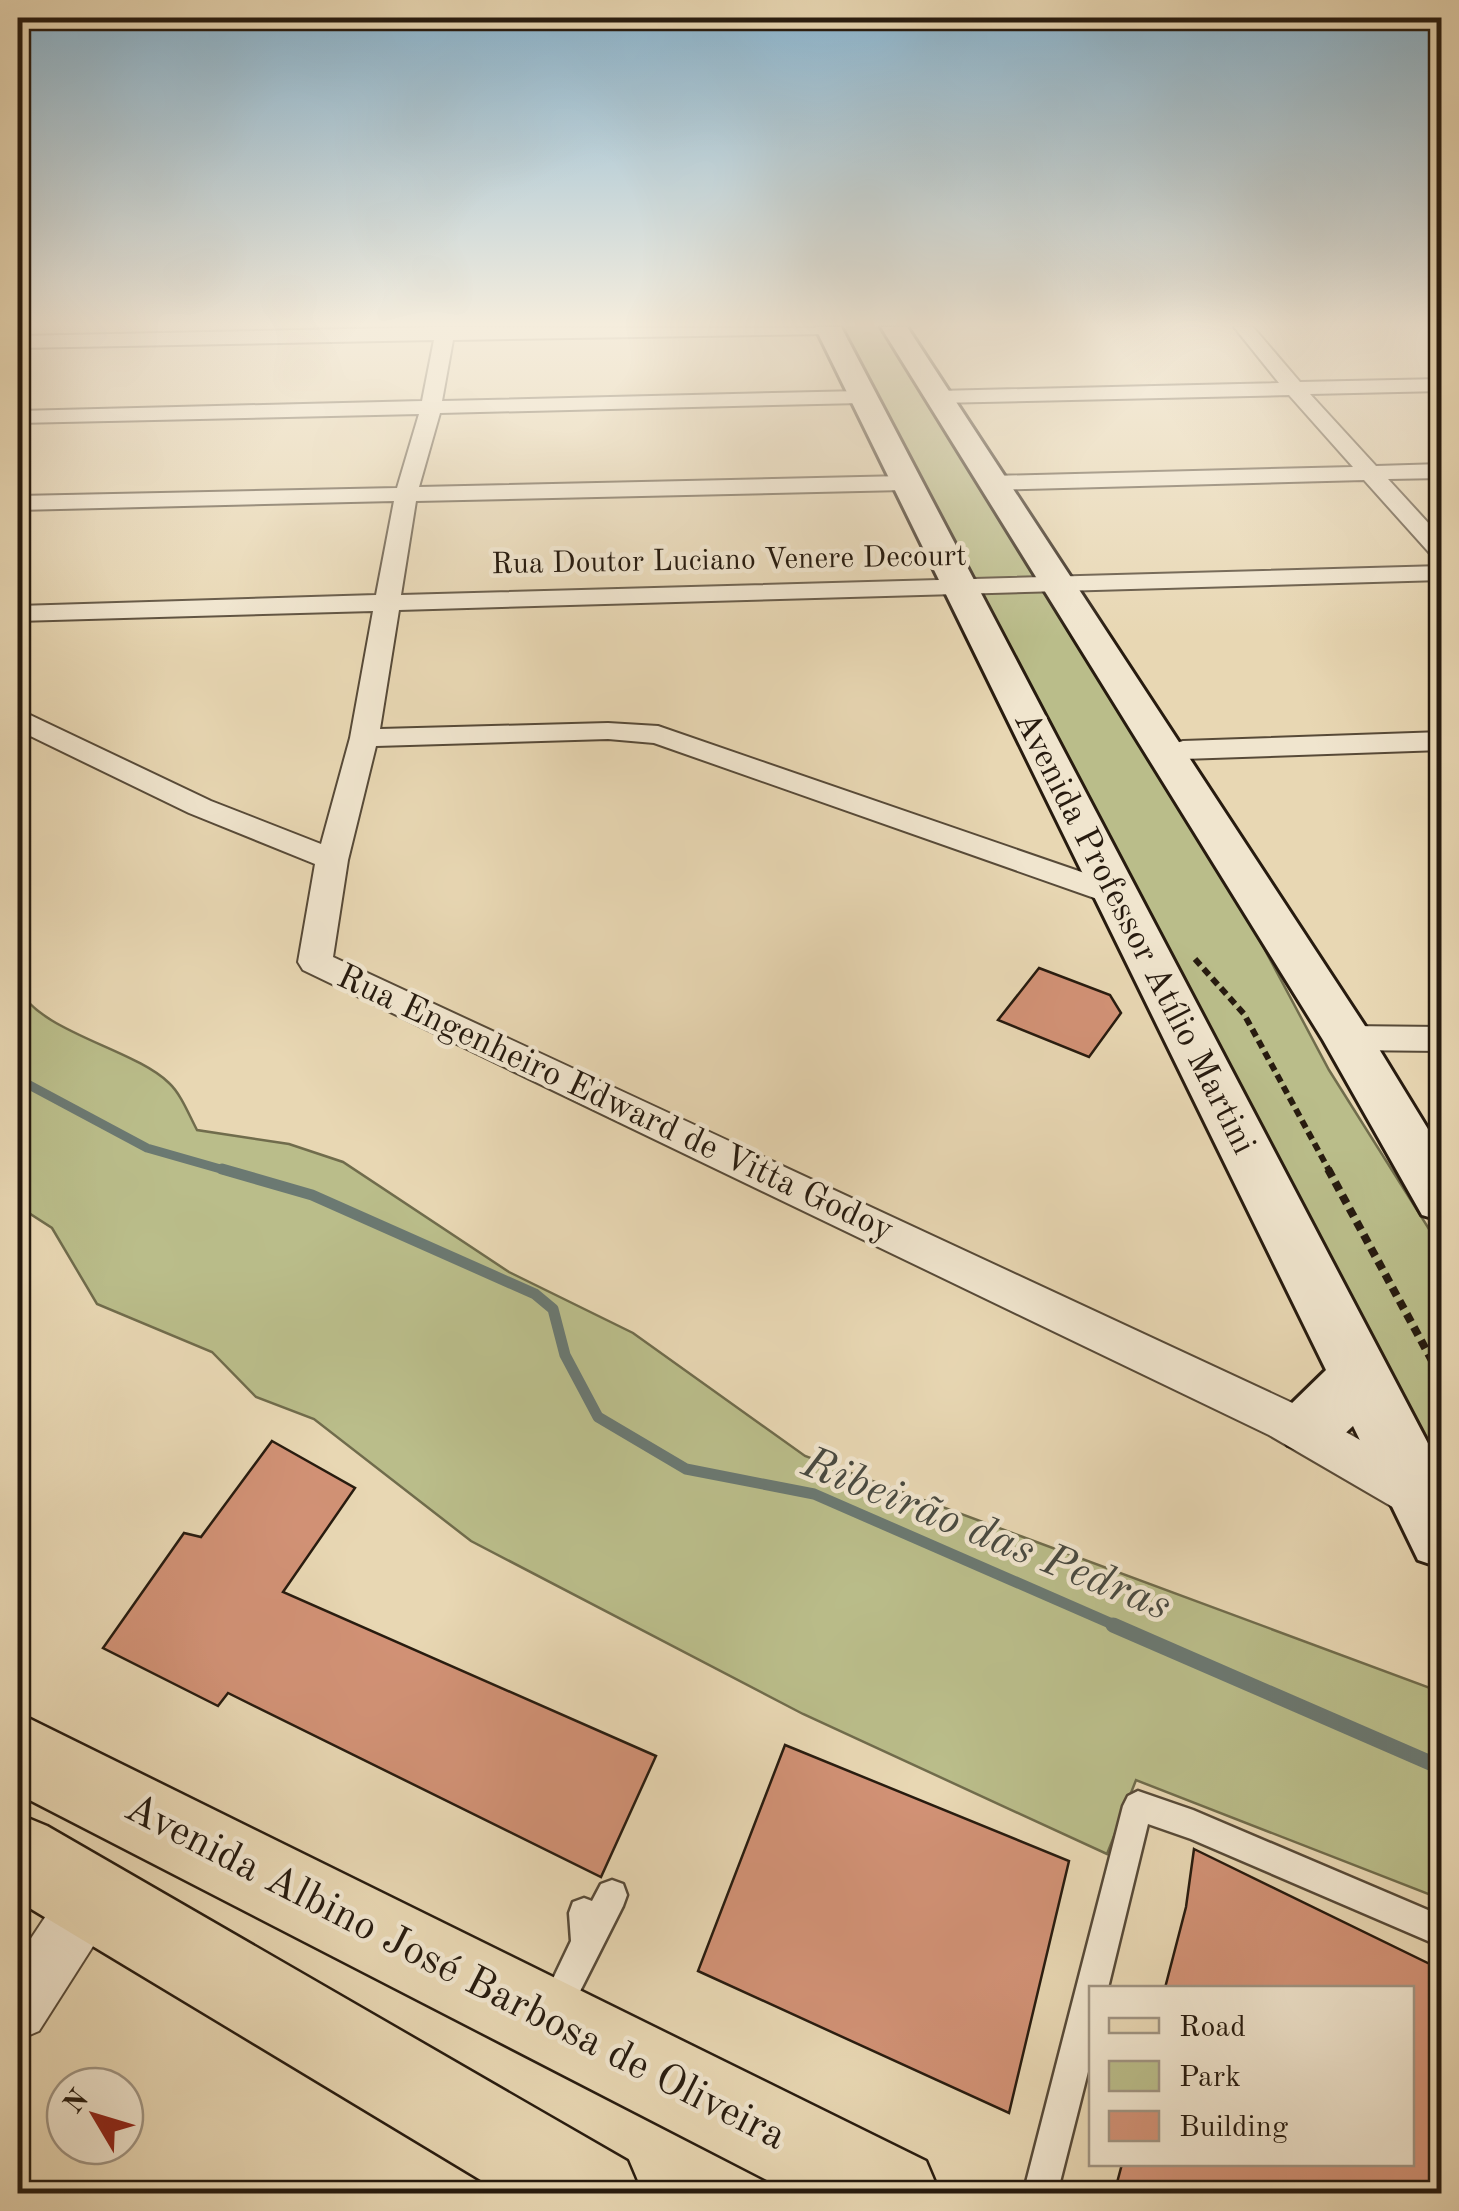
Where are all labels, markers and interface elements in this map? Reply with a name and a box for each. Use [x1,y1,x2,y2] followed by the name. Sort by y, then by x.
[491,542,967,580] street label: Rua Doutor Luciano Venere Decourt
[1007,706,1261,1160] street label: Avenida Professor Atílio Martini
[331,959,899,1249] street label: Rua Engenheiro Edward de Vitta Godoy
[794,1441,1177,1630] water label: Ribeirão das Pedras
[118,1787,792,2159] street label: Avenida Albino José Barbosa de Oliveira
[1089,1986,1414,2166] legend
[1179,2013,1246,2043] text: Road
[1179,2063,1241,2093] text: Park
[45,2066,145,2166] north arrow
[60,2085,96,2120] text: N
[1179,2113,1288,2143] text: Building

